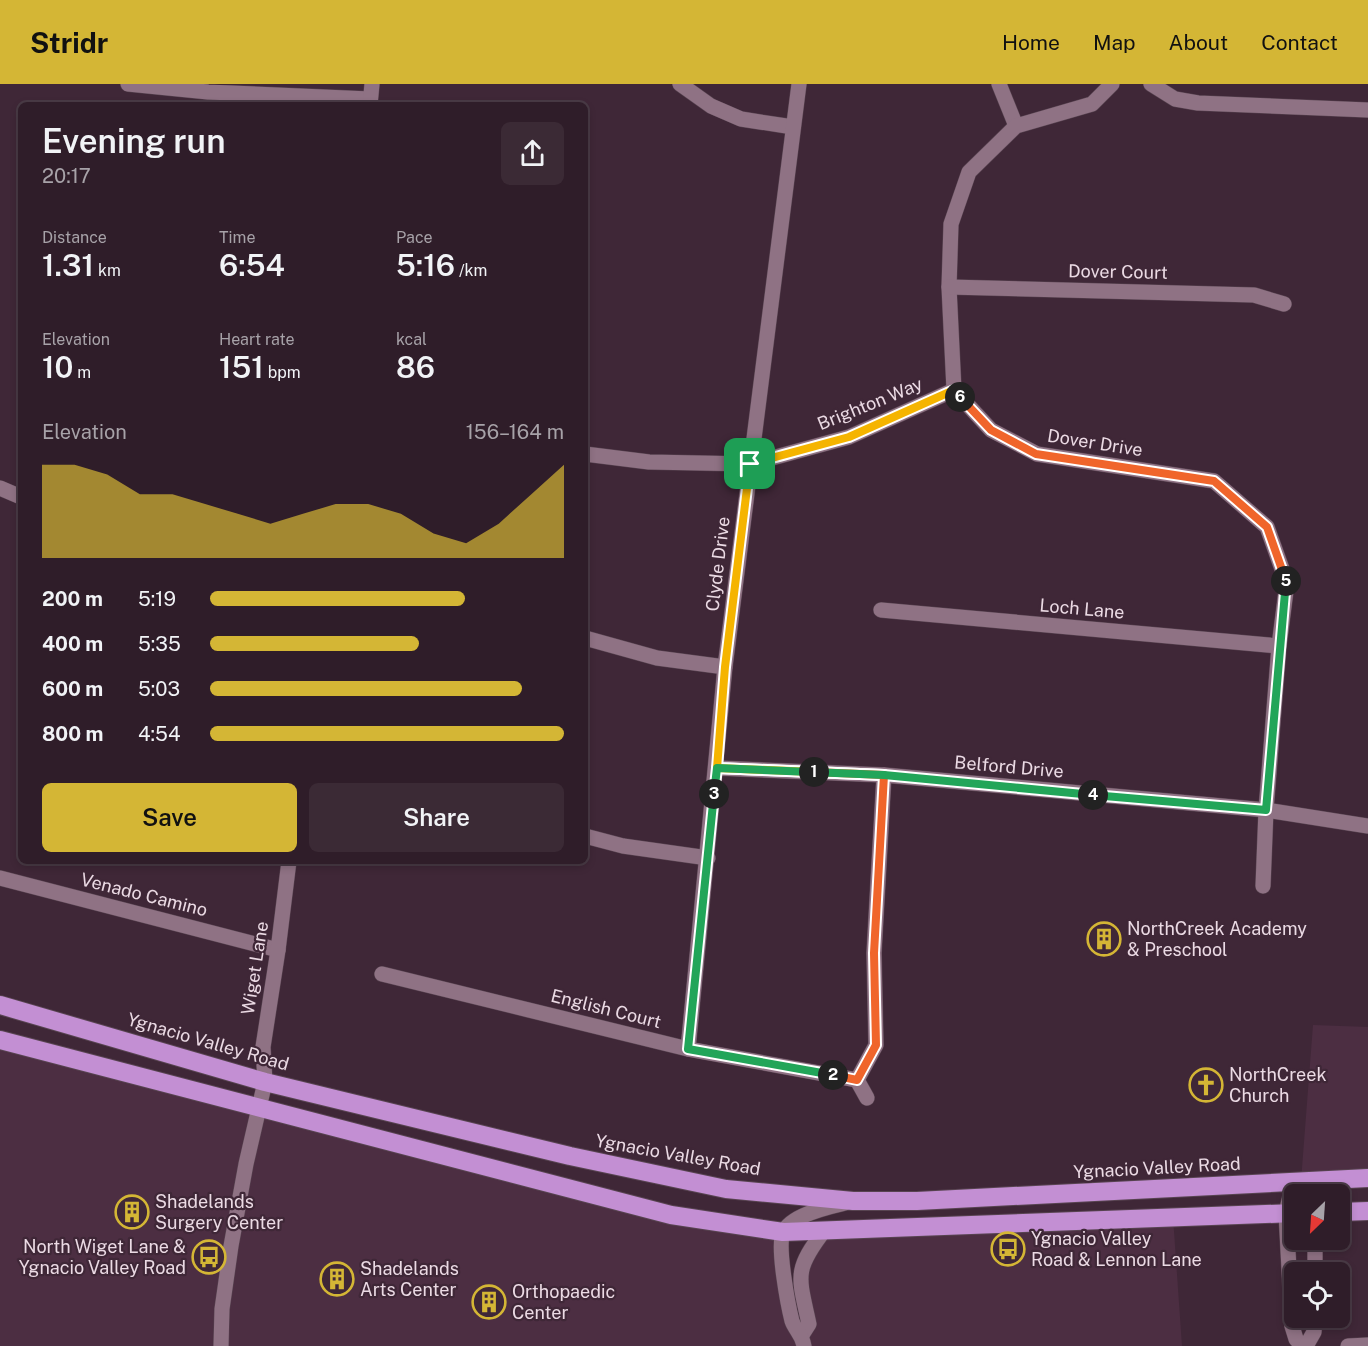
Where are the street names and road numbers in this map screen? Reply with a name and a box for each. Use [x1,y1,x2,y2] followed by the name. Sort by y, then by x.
[1068,260,1168,283] street label: Dover Court
[814,373,926,434] street label: Brighton Way
[1046,425,1144,460] street label: Dover Drive
[701,515,734,612] street label: Clyde Drive
[1039,594,1125,623] street label: Loch Lane
[954,751,1065,782] street label: Belford Drive
[79,869,210,920] street label: Venado Camino
[237,920,272,1016] street label: Wiget Lane
[549,985,664,1032] street label: English Court
[125,1008,291,1075] street label: Ygnacio Valley Road
[594,1130,762,1179] street label: Ygnacio Valley Road
[1073,1153,1241,1182] street label: Ygnacio Valley Road

